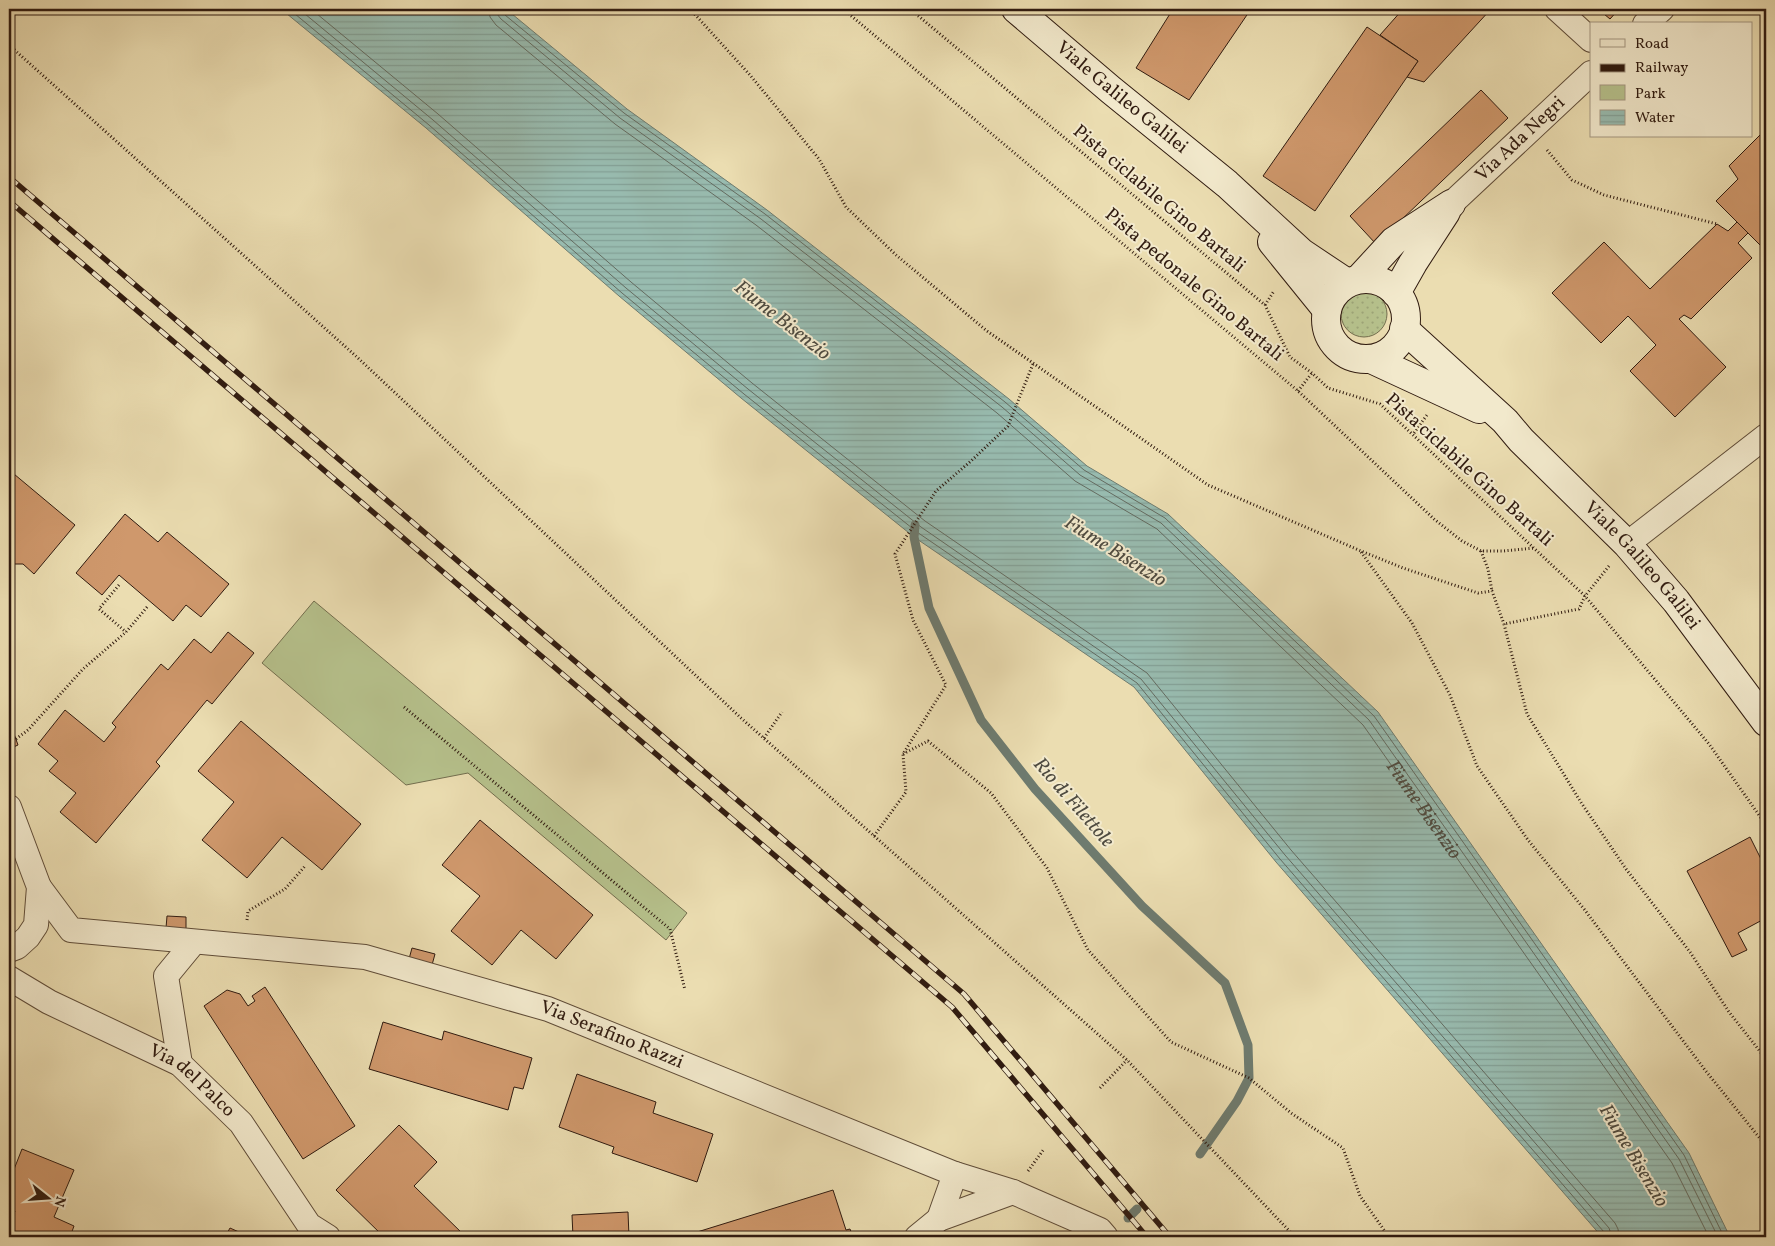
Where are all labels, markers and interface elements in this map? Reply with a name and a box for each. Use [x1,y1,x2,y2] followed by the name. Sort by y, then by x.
[1590,22,1752,138] legend
[1635,34,1669,55] text: Road
[1050,35,1193,160] street label: Viale Galileo Galilei
[1635,58,1688,79] text: Railway
[1635,84,1666,105] text: Park
[1470,90,1571,188] street label: Via Ada Negri
[1635,108,1675,129] text: Water
[1067,119,1251,279] street label: Pista ciclabile Gino Bartali
[1099,202,1289,368] street label: Pista pedonale Gino Bartali
[728,274,836,368] water label: Fiume Bisenzio
[1379,387,1559,553] street label: Pista ciclabile Gino Bartali
[1578,495,1706,636] street label: Viale Galileo Galilei
[1059,510,1171,594] water label: Fiume Bisenzio
[1026,752,1120,855] water label: Rio di Filettole
[1378,755,1468,865] water label: Fiume Bisenzio
[537,994,688,1076] street label: Via Serafino Razzi
[144,1038,241,1123] street label: Via del Palco
[1591,1099,1675,1213] water label: Fiume Bisenzio
[22,1174,72,1224] north arrow
[48,1194,70,1209] text: N

